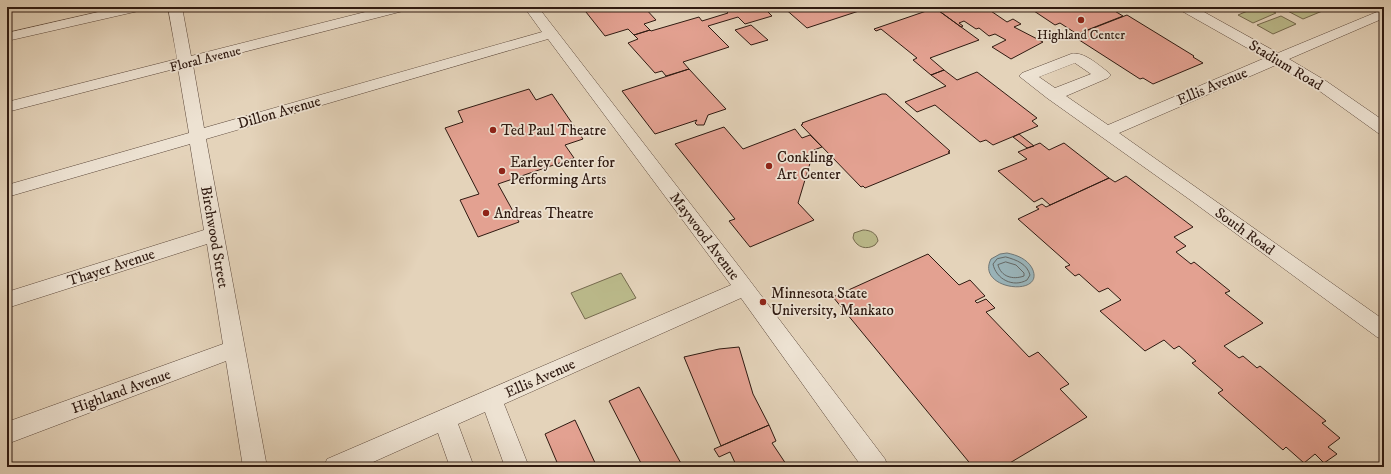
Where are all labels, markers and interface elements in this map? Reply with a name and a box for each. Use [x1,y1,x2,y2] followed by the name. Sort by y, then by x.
[1076,15,1086,25] marker: Highland Center
[1037,27,1125,43] place label: Highland Center
[1245,36,1327,95] street label: Stadium Road
[168,42,242,76] street label: Floral Avenue
[1174,63,1250,110] street label: Ellis Avenue
[235,92,323,133] street label: Dillon Avenue
[501,121,606,140] place label: Ted Paul Theatre
[488,125,498,135] marker: Ted Paul Theatre
[777,148,841,184] place label: Conkling Art Center
[510,153,615,189] place label: Earley Center for Performing Arts
[764,161,774,171] marker: Conkling Art Center
[497,166,507,176] marker: Earley Center for Performing Arts
[196,185,233,290] street label: Birchwood Street
[665,189,744,284] street label: Maywood Avenue
[1211,203,1279,260] street label: South Road
[494,204,594,223] place label: Andreas Theatre
[481,208,491,218] marker: Andreas Theatre
[65,244,157,291] street label: Thayer Avenue
[771,284,894,320] place label: Minnesota State University, Mankato
[758,297,768,307] marker: Minnesota State University, Mankato
[502,355,578,402] street label: Ellis Avenue
[69,365,173,418] street label: Highland Avenue

